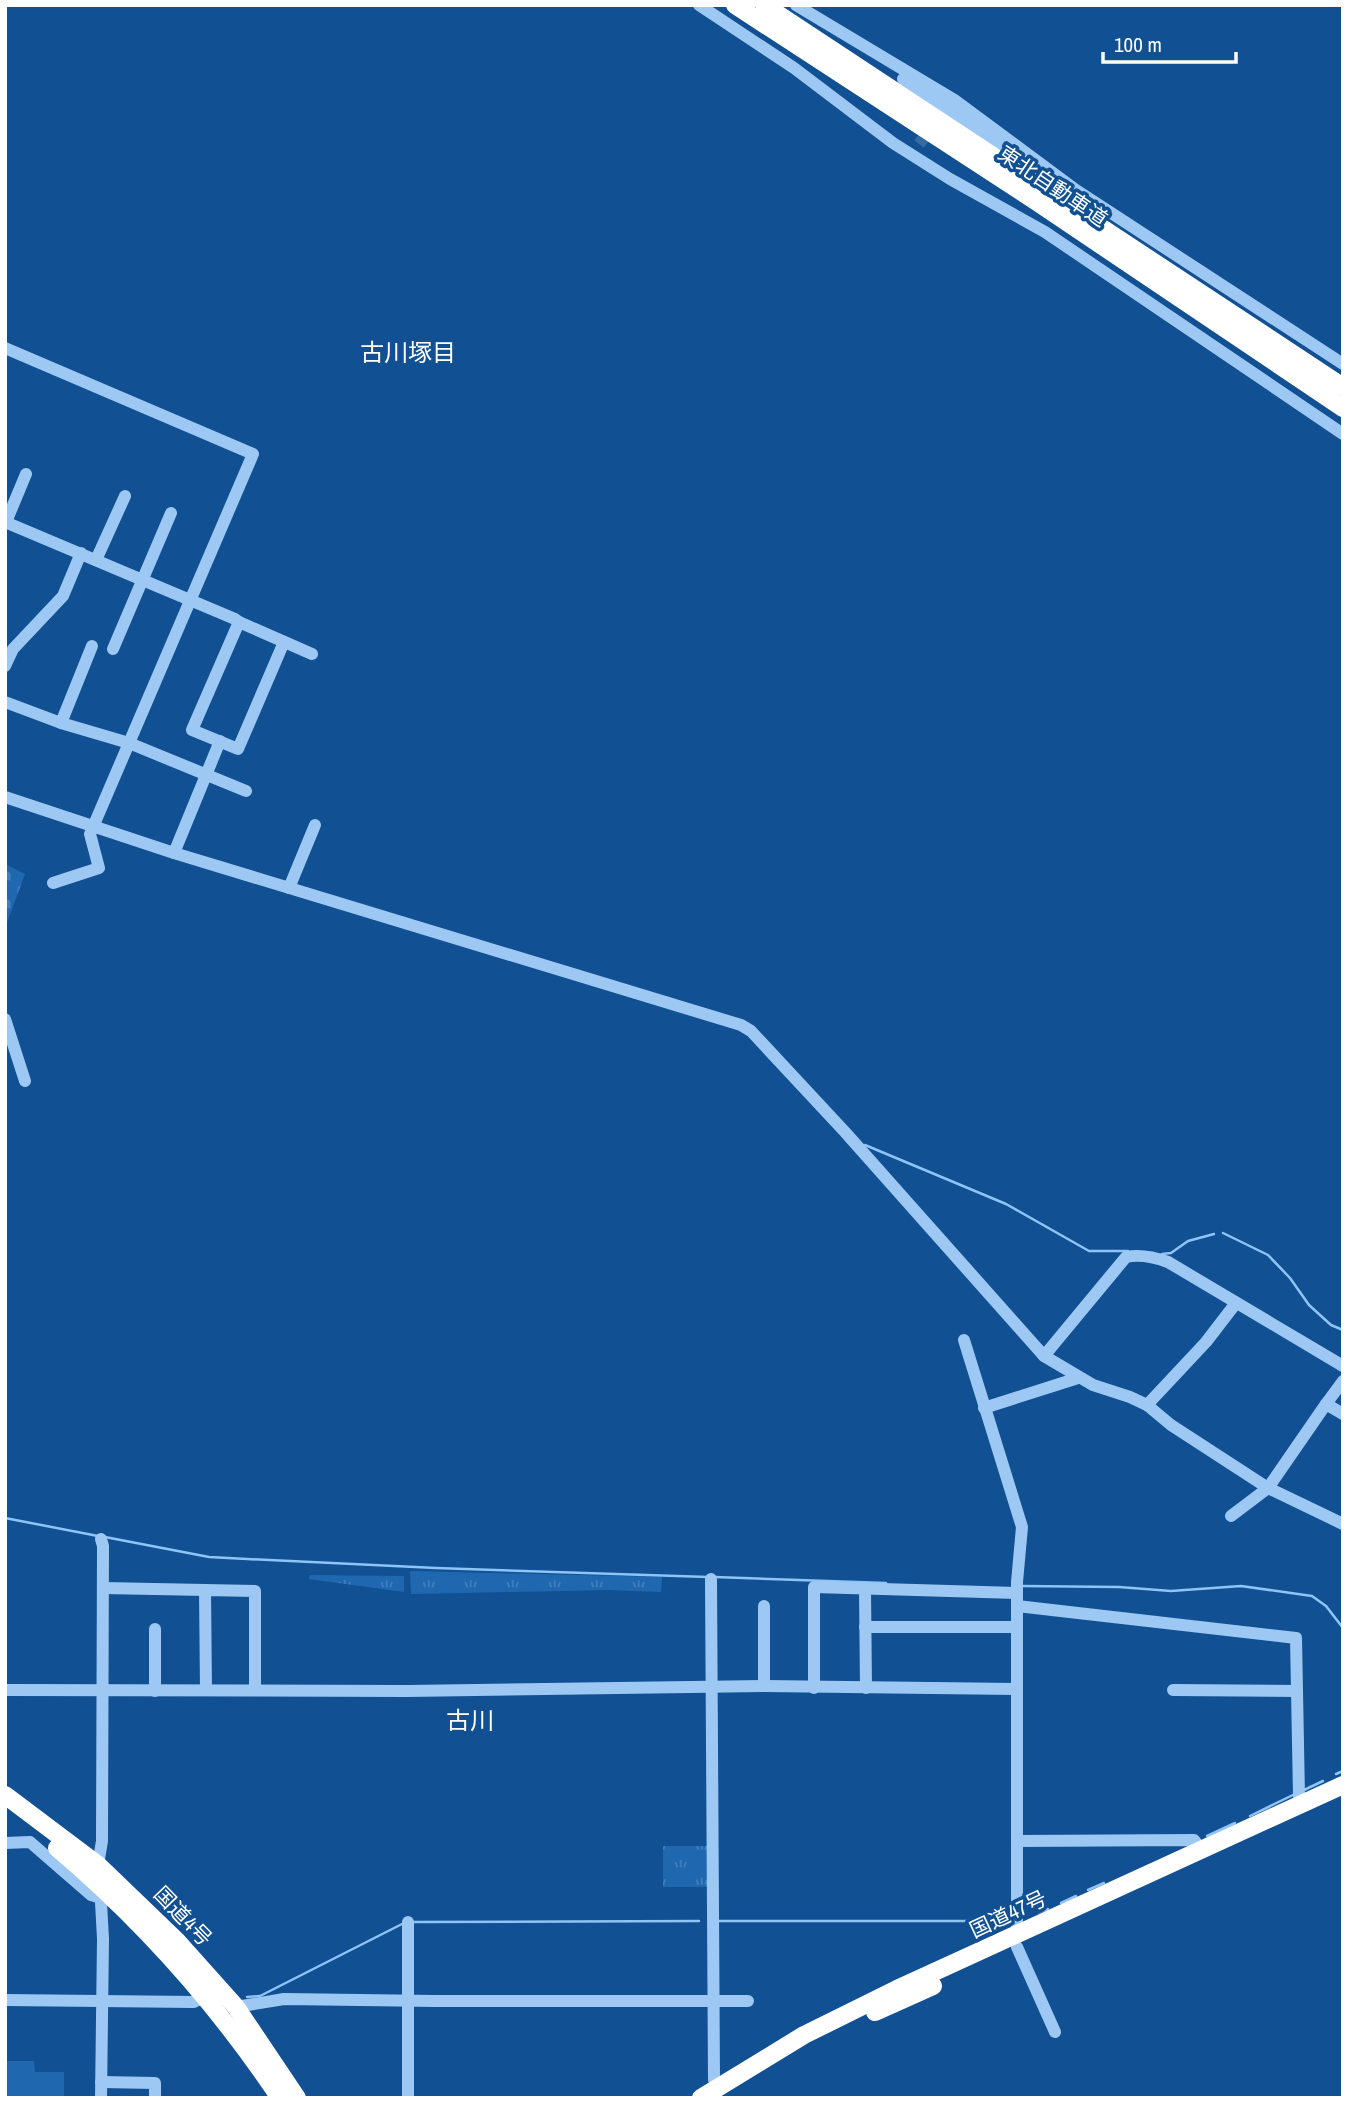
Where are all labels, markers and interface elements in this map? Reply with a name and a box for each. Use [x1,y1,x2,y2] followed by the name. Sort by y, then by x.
[1103,21,1236,65] scale bar
[1114,30,1162,59] text: 100 m
[993,139,1113,233] street label: 東北自動車道
[360,336,456,368] district label: 古川塚目
[446,1704,494,1736] district label: 古川
[147,1880,219,1952] street label: 国道4号
[965,1883,1051,1945] street label: 国道47号

